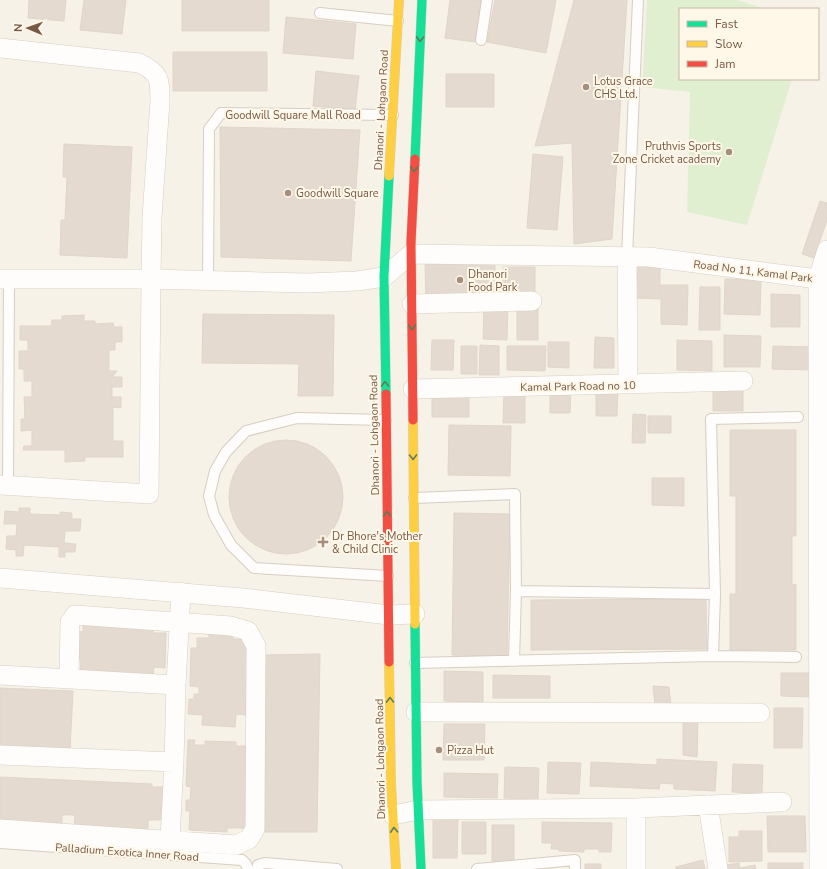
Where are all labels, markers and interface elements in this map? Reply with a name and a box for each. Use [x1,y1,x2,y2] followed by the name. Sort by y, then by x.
[8,8,48,48] north arrow
[679,8,819,80] legend
[715,16,738,32] text: Fast
[11,23,26,32] text: N
[416,36,425,42] one-way arrow
[715,36,743,52] text: Slow
[371,49,392,171] street label: Dhanori - Lohgaon Road
[714,56,736,72] text: Jam
[594,74,653,102] place label: Lotus Grace CHS Ltd.
[581,82,591,92] marker: Lotus Grace CHS Ltd.
[225,108,361,123] street label: Goodwill Square Mall Road
[613,139,721,167] place label: Pruthvis Sports Zone Cricket academy
[724,147,734,157] marker: Pruthvis Sports Zone Cricket academy
[410,166,419,172] one-way arrow
[296,186,379,201] place label: Goodwill Square
[283,188,293,198] marker: Goodwill Square
[692,257,814,286] street label: Road No 11, Kamal Park
[468,267,518,295] place label: Dhanori Food Park
[455,275,465,285] marker: Dhanori Food Park
[408,324,416,330] one-way arrow
[366,374,383,495] street label: Dhanori - Lohgaon Road
[520,378,636,395] street label: Kamal Park Road no 10
[381,381,389,387] one-way arrow
[409,454,418,460] one-way arrow
[383,511,391,517] one-way arrow
[332,529,422,557] place label: Dr Bhore's Mother & Child Clinic
[317,536,329,548] marker: Dr Bhore's Mother & Child Clinic
[386,697,394,703] one-way arrow
[372,698,389,819] street label: Dhanori - Lohgaon Road
[447,743,494,758] place label: Pizza Hut
[434,745,444,755] marker: Pizza Hut
[389,827,398,833] one-way arrow
[55,840,199,865] street label: Palladium Exotica Inner Road

